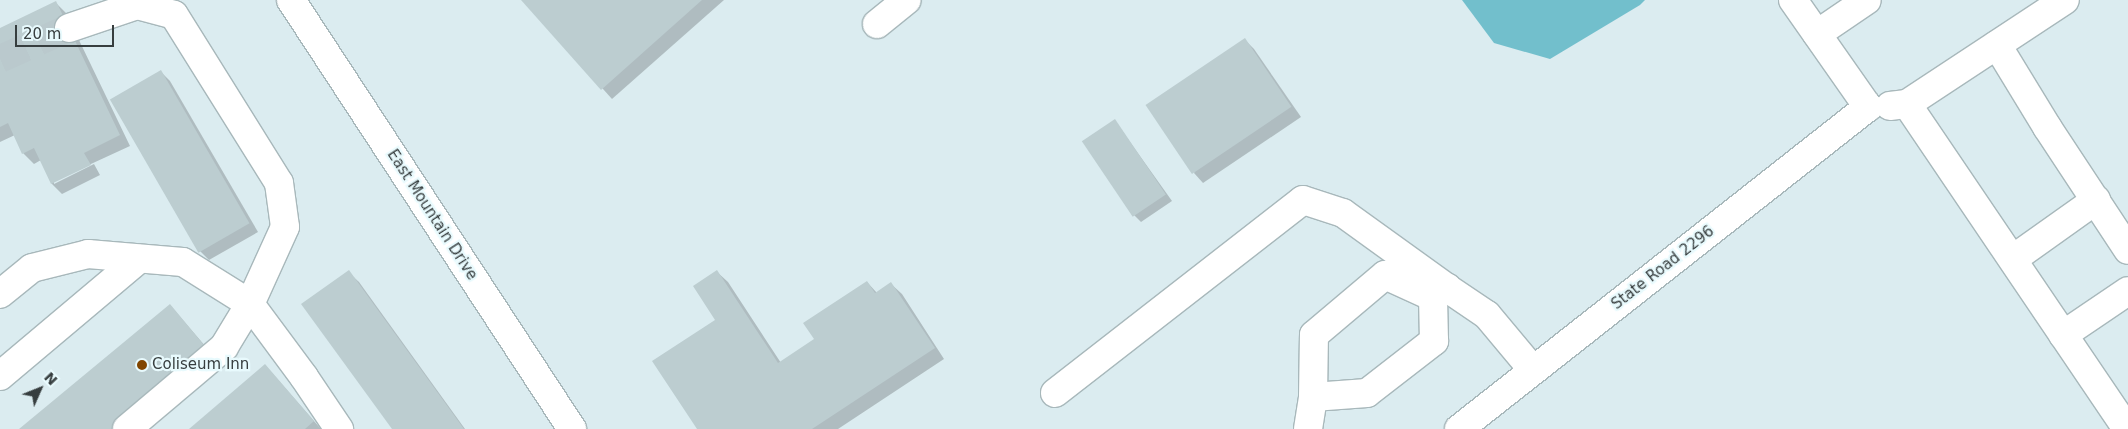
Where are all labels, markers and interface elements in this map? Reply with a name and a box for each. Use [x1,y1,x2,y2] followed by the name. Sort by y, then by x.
[18,15,116,47] scale bar
[23,25,61,43] text: 20 m
[383,146,481,284] street label: East Mountain Drive
[1608,222,1718,314] street label: State Road 2296
[152,356,249,374] place label: Coliseum Inn
[136,359,148,371] marker: Coliseum Inn
[15,364,65,414] north arrow
[41,369,61,388] text: N

